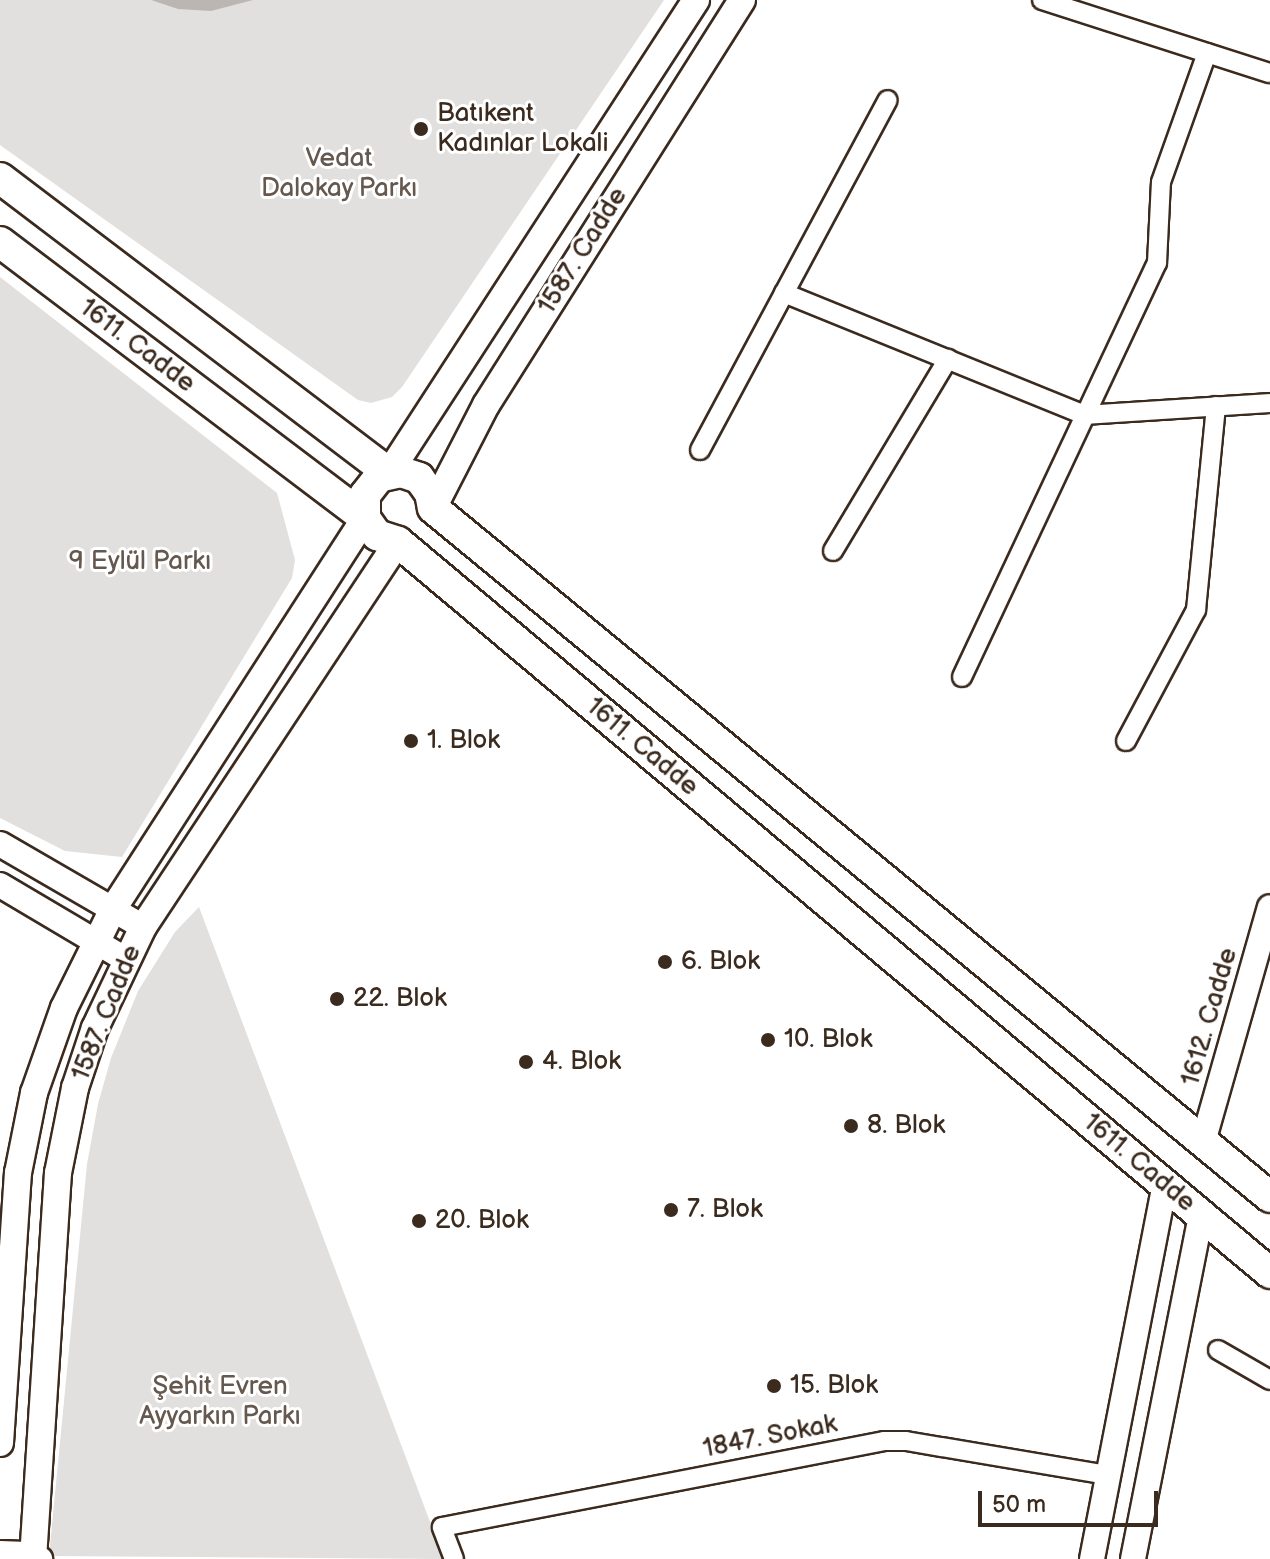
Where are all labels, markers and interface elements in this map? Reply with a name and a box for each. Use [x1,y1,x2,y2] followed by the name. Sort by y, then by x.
[437,98,608,160] place label: Batıkent Kadınlar Lokali
[412,120,430,138] marker: Batıkent Kadınlar Lokali
[260,143,418,204] park label: Vedat Dalokay Parkı
[532,182,634,320] street label: 1587. Cadde
[73,292,201,400] street label: 1611. Cadde
[69,546,211,578] park label: 9 Eylül Parkı
[580,691,704,803] street label: 1611. Cadde
[427,725,500,757] place label: 1. Blok
[402,732,420,750] marker: 1. Blok
[66,941,148,1085] street label: 1587. Cadde
[1175,945,1245,1089] street label: 1612. Cadde
[681,946,760,978] place label: 6. Blok
[656,953,674,971] marker: 6. Blok
[353,983,447,1015] place label: 22. Blok
[328,990,346,1008] marker: 22. Blok
[784,1024,872,1056] place label: 10. Blok
[759,1031,777,1049] marker: 10. Blok
[542,1046,621,1078] place label: 4. Blok
[517,1053,535,1071] marker: 4. Blok
[1077,1107,1201,1219] street label: 1611. Cadde
[867,1110,945,1142] place label: 8. Blok
[842,1117,860,1135] marker: 8. Blok
[687,1194,763,1226] place label: 7. Blok
[662,1201,680,1219] marker: 7. Blok
[435,1205,529,1237] place label: 20. Blok
[410,1212,428,1230] marker: 20. Blok
[790,1370,878,1402] place label: 15. Blok
[139,1371,301,1432] park label: Şehit Evren Ayyarkın Parkı
[765,1377,783,1395] marker: 15. Blok
[700,1409,840,1465] street label: 1847. Sokak
[982,1475,1162,1525] scale bar
[992,1490,1046,1519] text: 50 m

